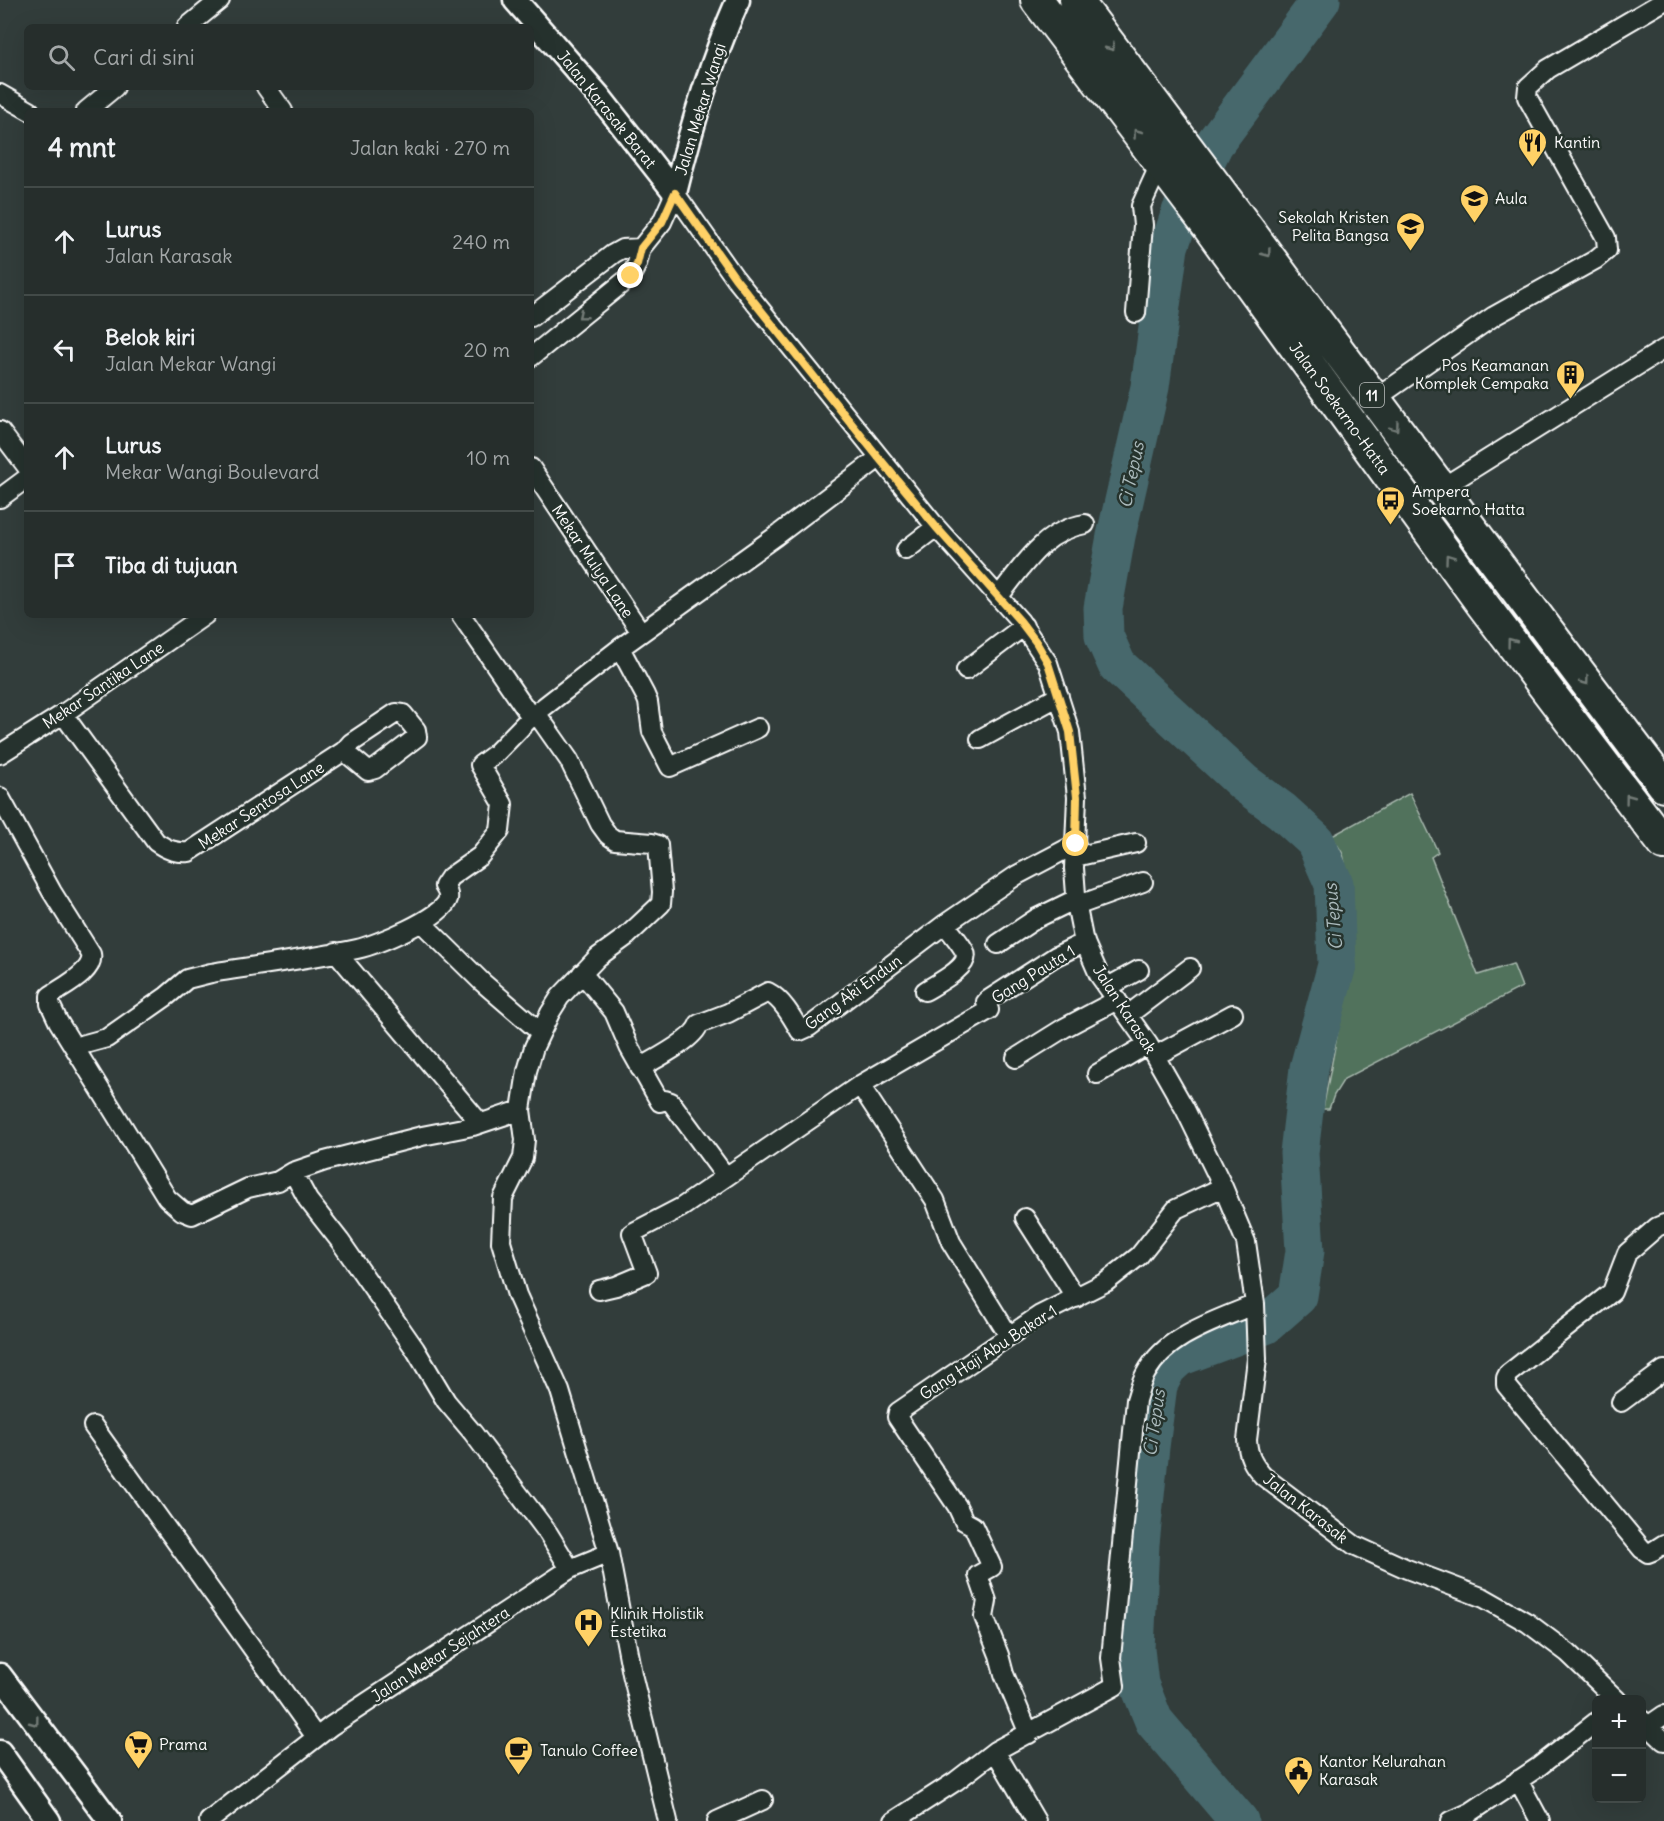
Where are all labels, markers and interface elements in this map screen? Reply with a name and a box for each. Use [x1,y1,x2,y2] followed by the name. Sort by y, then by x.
[24,24,534,90] search box
[1103,40,1114,51] one-way arrow
[45,41,78,74] icon: search
[670,41,730,177] street label: Jalan Mekar Wangi
[93,43,195,71] text: Cari di sini
[553,46,661,173] street label: Jalan Karasak Barat
[1517,126,1549,168] restaurant icon: Kantin
[1133,129,1144,140] one-way arrow
[48,131,116,164] text: 4 mnt
[1554,132,1600,152] place label: Kantin
[350,135,510,160] text: Jalan kaki · 270 m
[1458,182,1490,224] school or university icon: Aula
[1495,188,1527,208] place label: Aula
[1278,207,1389,245] place label: Sekolah Kristen Pelita Bangsa
[1394,210,1426,252] school or university icon: Sekolah Kristen Pelita Bangsa
[105,215,161,243] text: Lurus
[48,225,81,258] icon: ahead
[452,229,510,254] text: 240 m
[105,243,233,268] text: Jalan Karasak
[1259,247,1270,258] one-way arrow
[617,262,643,288] route end
[578,308,589,319] one-way arrow
[105,323,195,351] text: Belok kiri
[48,333,81,366] icon: left
[464,337,510,362] text: 20 m
[1285,338,1395,478] street label: Jalan Soekarno-Hatta
[105,351,276,376] text: Jalan Mekar Wangi
[1415,355,1549,393] place label: Pos Keamanan Komplek Cempaka
[1554,358,1586,400] building icon: Pos Keamanan Komplek Cempaka
[1360,383,1384,407] road number: 11
[1388,420,1399,431] one-way arrow
[105,431,161,459] text: Lurus
[1113,438,1150,510] water label: Ci Tepus
[48,441,81,474] icon: ahead
[467,445,510,470] text: 10 m
[105,459,319,484] text: Mekar Wangi Boulevard
[1412,481,1525,519] place label: Ampera Soekarno Hatta
[1375,484,1407,526] bus stop icon: Ampera Soekarno Hatta
[548,500,638,622] street label: Mekar Mulya Lane
[48,549,81,582] icon: arrive
[105,551,238,579] text: Tiba di tujuan
[1445,553,1456,564] one-way arrow
[39,637,167,733] street label: Mekar Santika Lane
[1508,638,1519,649] one-way arrow
[1578,675,1589,686] one-way arrow
[194,757,328,853] street label: Mekar Sentosa Lane
[1625,793,1636,804] one-way arrow
[1062,830,1088,856] route start
[1318,881,1347,951] water label: Ci Tepus
[987,940,1079,1008] street label: Gang Pauta 1
[801,950,905,1034] street label: Gang Aki Endun
[1089,961,1161,1057] street label: Jalan Karasak
[915,1300,1061,1404] street label: Gang Haji Abu Bakar 1
[1138,1386,1170,1458] water label: Ci Tepus
[1260,1469,1352,1547] street label: Jalan Karasak
[367,1602,513,1706] street label: Jalan Mekar Sejahtera
[610,1603,704,1641] place label: Klinik Holistik Estetika
[573,1606,605,1648] hospital icon: Klinik Holistik Estetika
[1592,1695,1646,1803] map controls
[1592,1695,1646,1749] button: +
[28,1715,39,1726] one-way arrow
[122,1728,154,1770] supermarket icon: Prama
[159,1734,207,1754] place label: Prama
[503,1734,535,1776] cafe icon: Tanulo Coffee
[540,1740,638,1760] place label: Tanulo Coffee
[1592,1749,1646,1803] button: −
[1319,1751,1446,1789] place label: Kantor Kelurahan Karasak
[1282,1754,1314,1796] public building icon: Kantor Kelurahan Karasak

